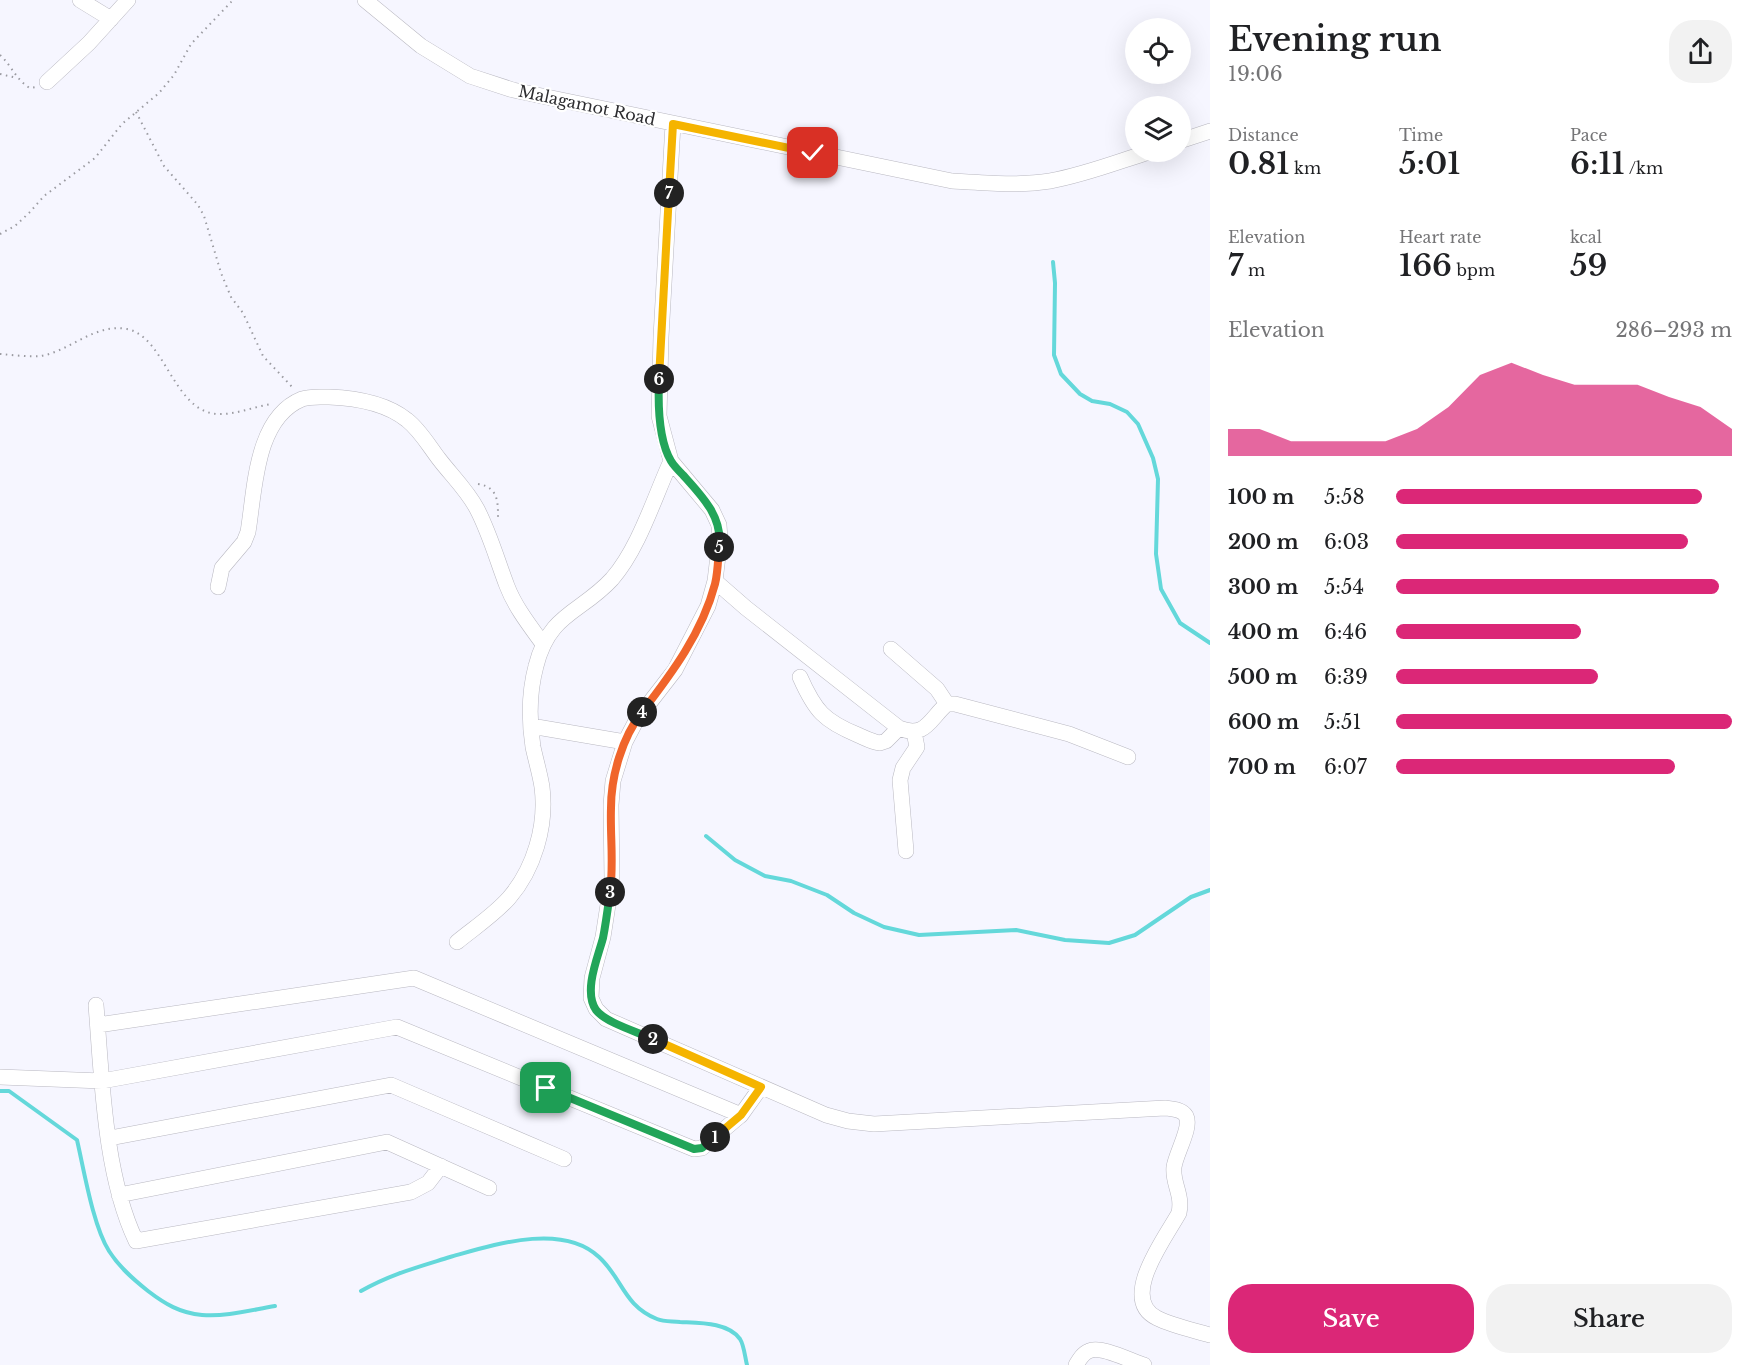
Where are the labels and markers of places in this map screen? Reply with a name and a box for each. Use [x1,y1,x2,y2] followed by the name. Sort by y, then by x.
[787,127,838,178] pin
[654,178,684,208] pin: 7
[644,364,674,394] pin: 6
[704,532,734,562] pin: 5
[627,697,657,727] pin: 4
[595,877,625,907] pin: 3
[638,1024,668,1054] pin: 2
[520,1062,571,1113] pin
[700,1122,730,1152] pin: 1

